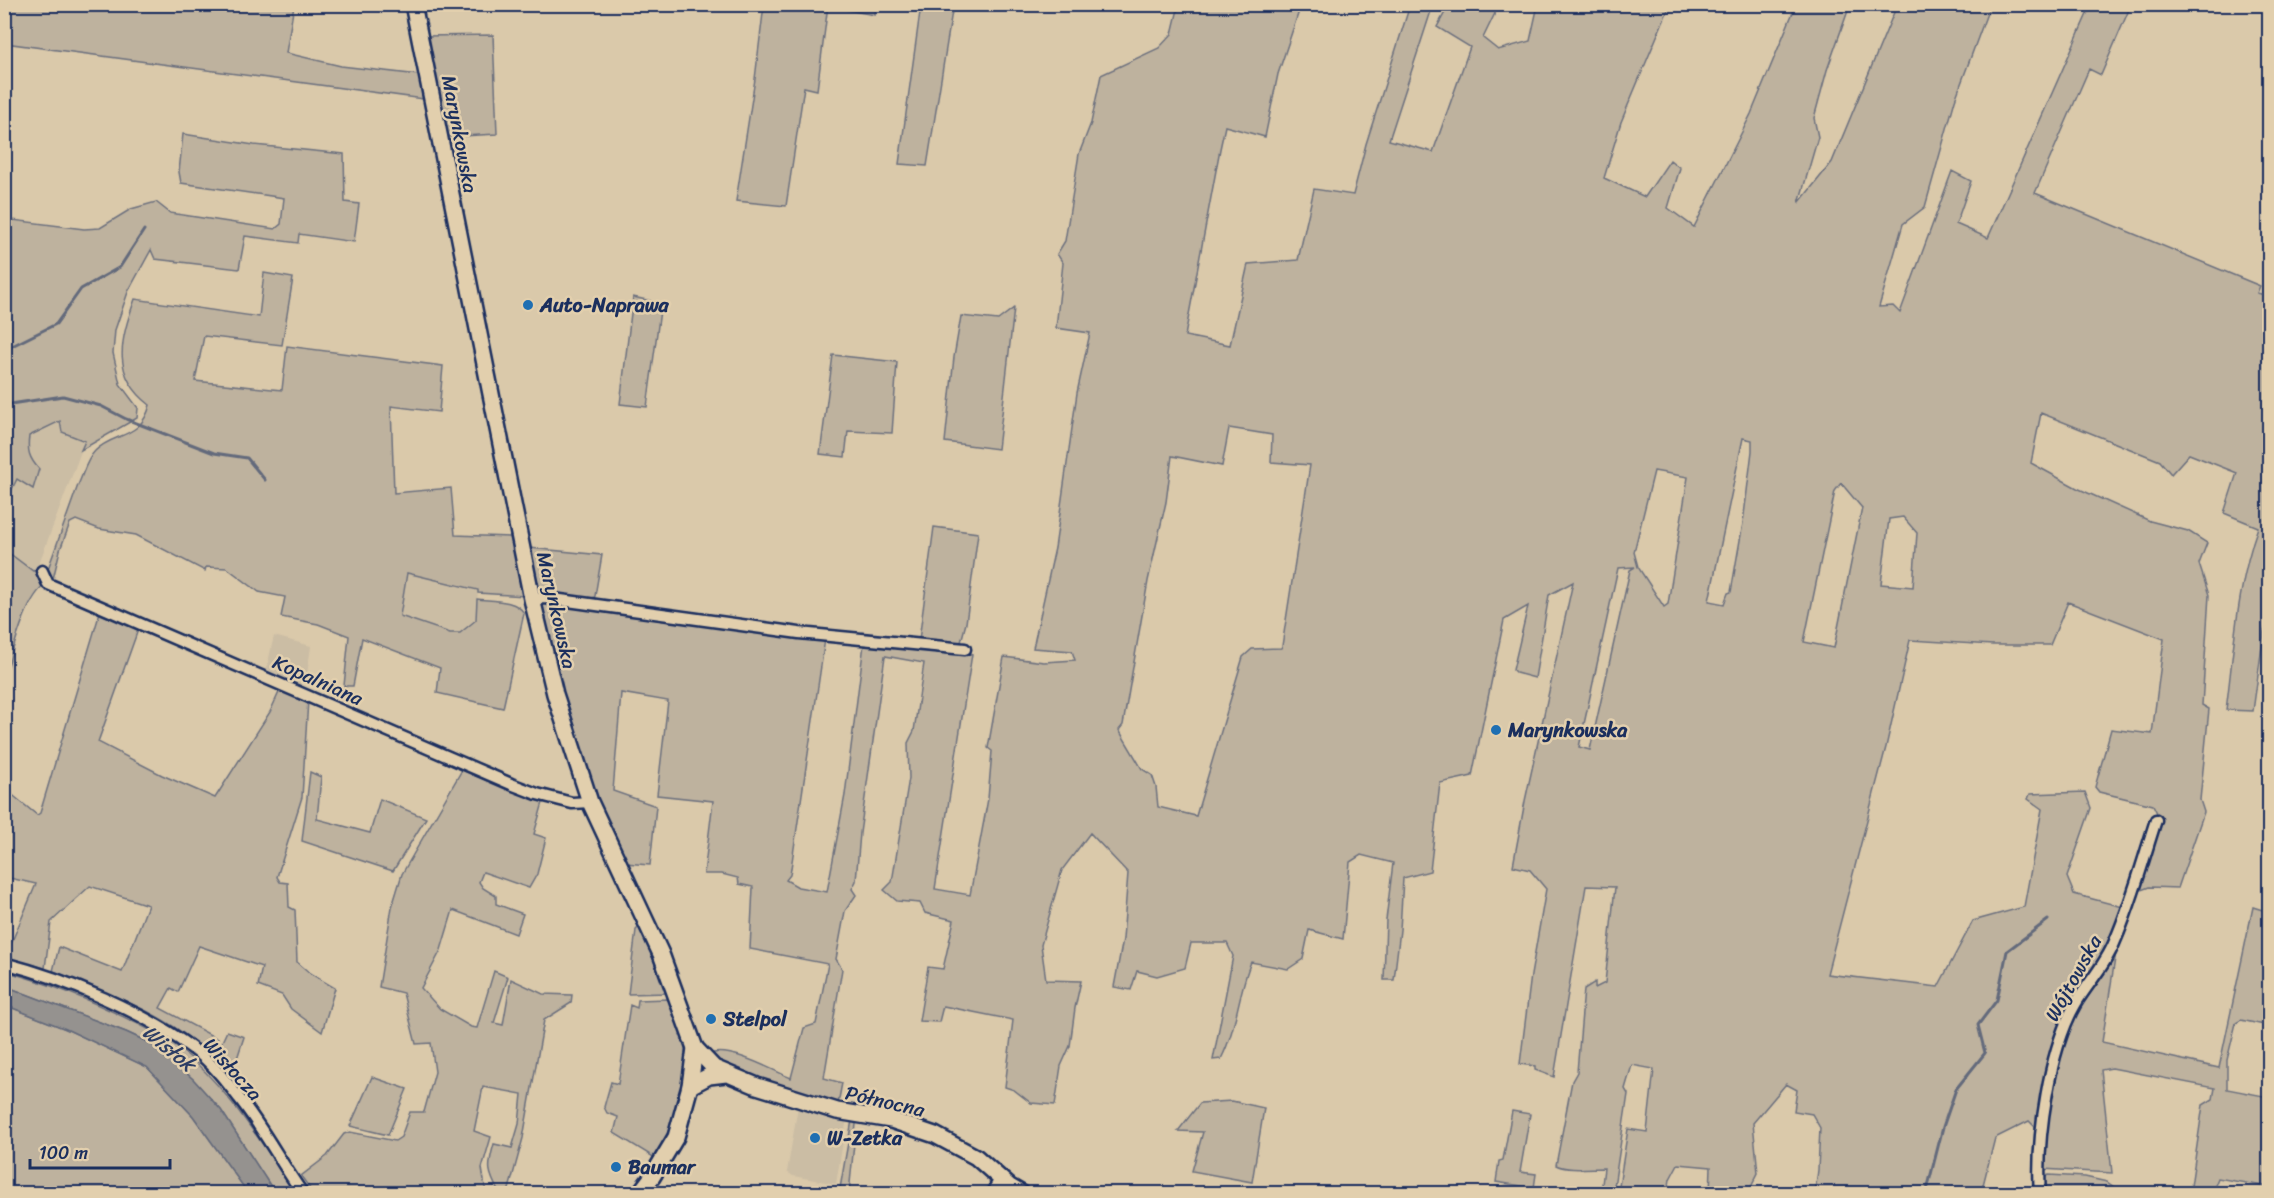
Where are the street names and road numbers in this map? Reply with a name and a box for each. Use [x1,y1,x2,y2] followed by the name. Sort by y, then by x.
[431,72,488,196] street label: Marynkowska
[526,548,587,672] street label: Marynkowska
[267,645,370,716] street label: Kopalniana
[2035,928,2112,1028] street label: Wójtowska
[194,1029,271,1109] street label: Wisłocza
[842,1075,929,1128] street label: Północna

